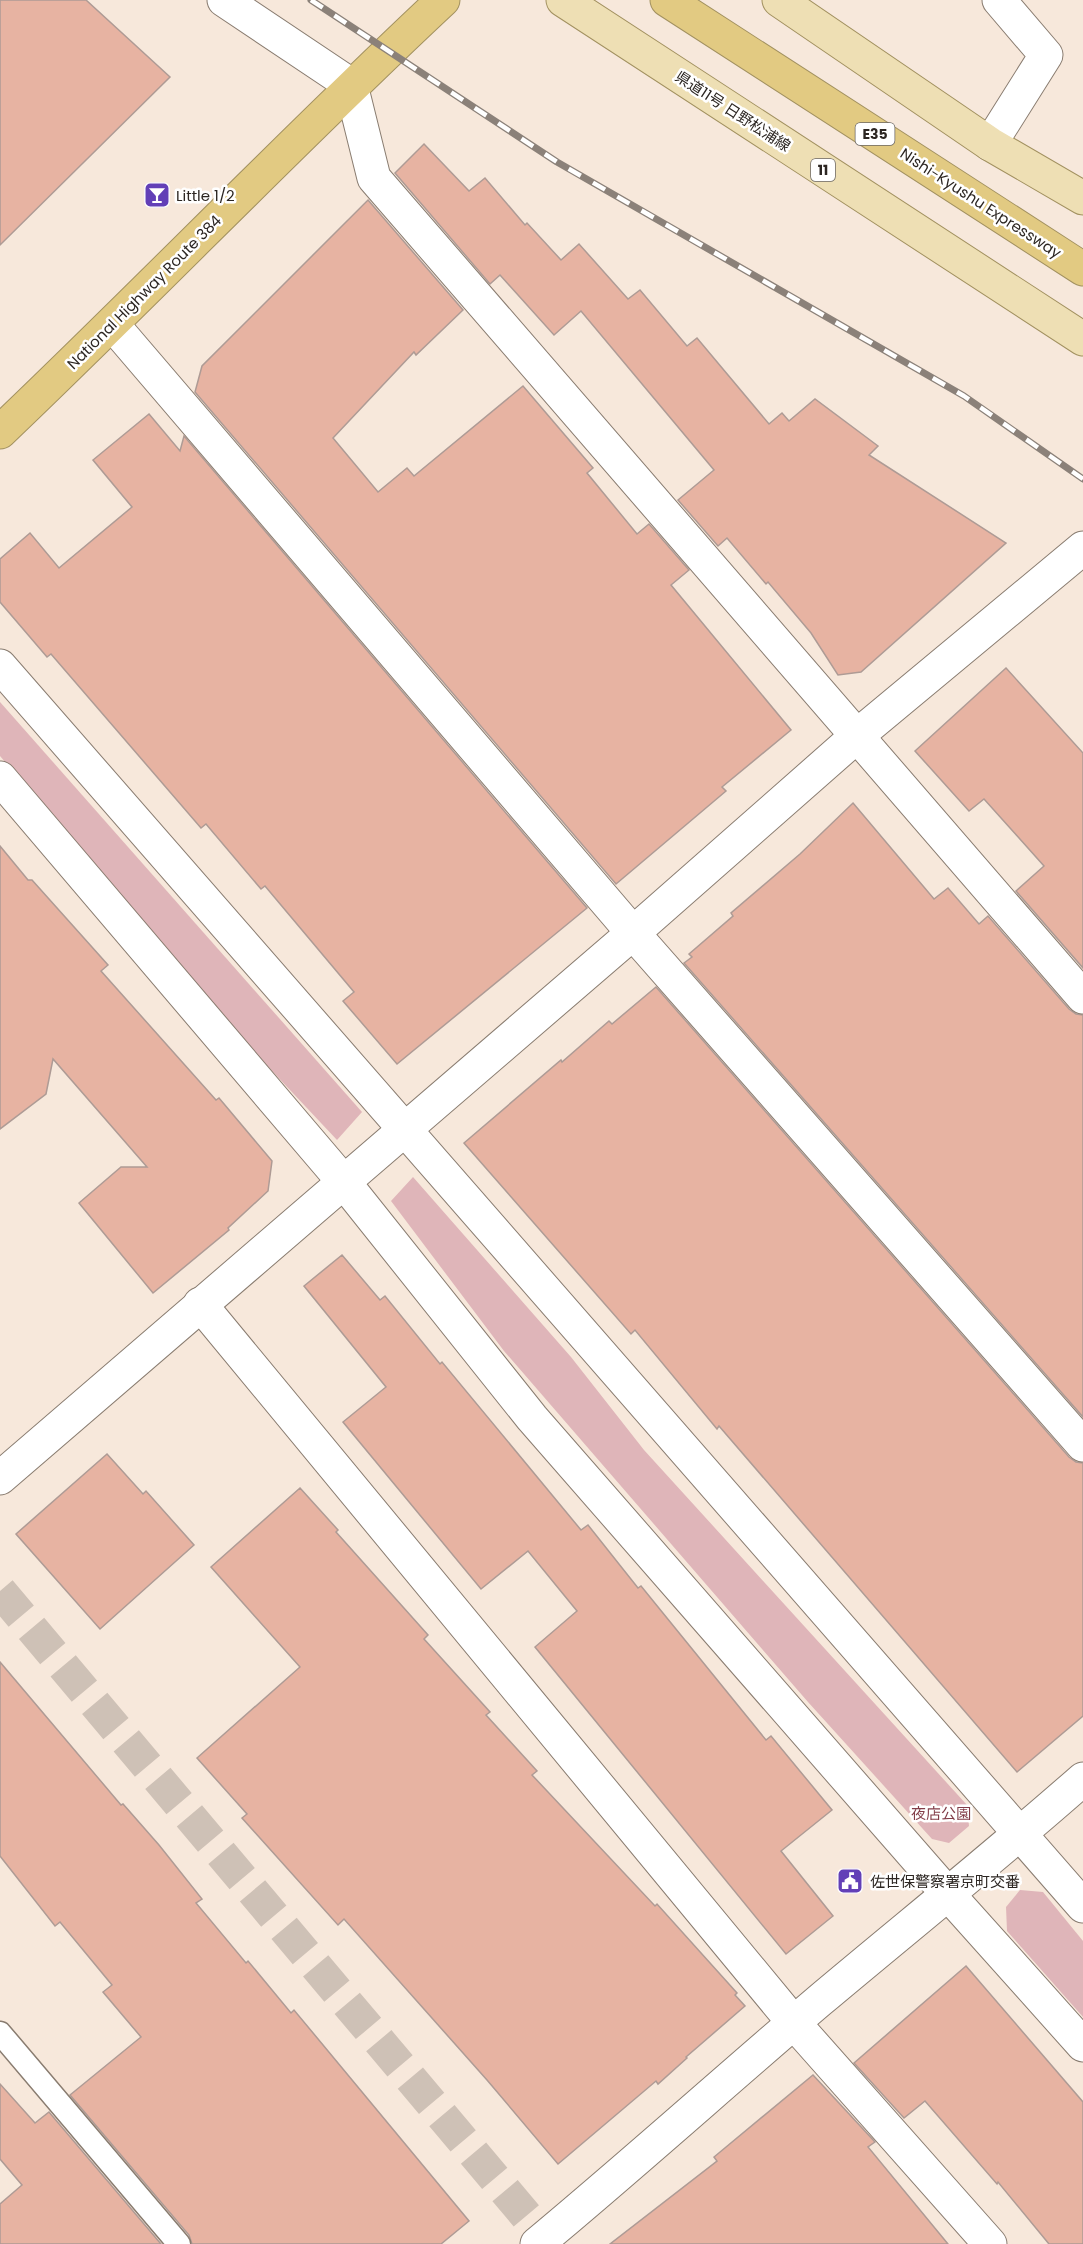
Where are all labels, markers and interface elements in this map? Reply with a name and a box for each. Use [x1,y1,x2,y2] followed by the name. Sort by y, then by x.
[671,66,795,156] street label: 県道11号 日野松浦線
[856,123,894,145] road number: E35
[896,143,1066,263] street label: Nishi-Kyushu Expressway
[811,159,835,181] road number: 11
[142,180,172,210] bar icon: Little 1/2
[176,185,235,206] place label: Little 1/2
[62,210,226,374] street label: National Highway Route 384
[911,1803,971,1824] park label: 夜店公園
[835,1866,865,1896] public building icon: 佐世保警察署京町交番
[870,1871,1020,1892] place label: 佐世保警察署京町交番

